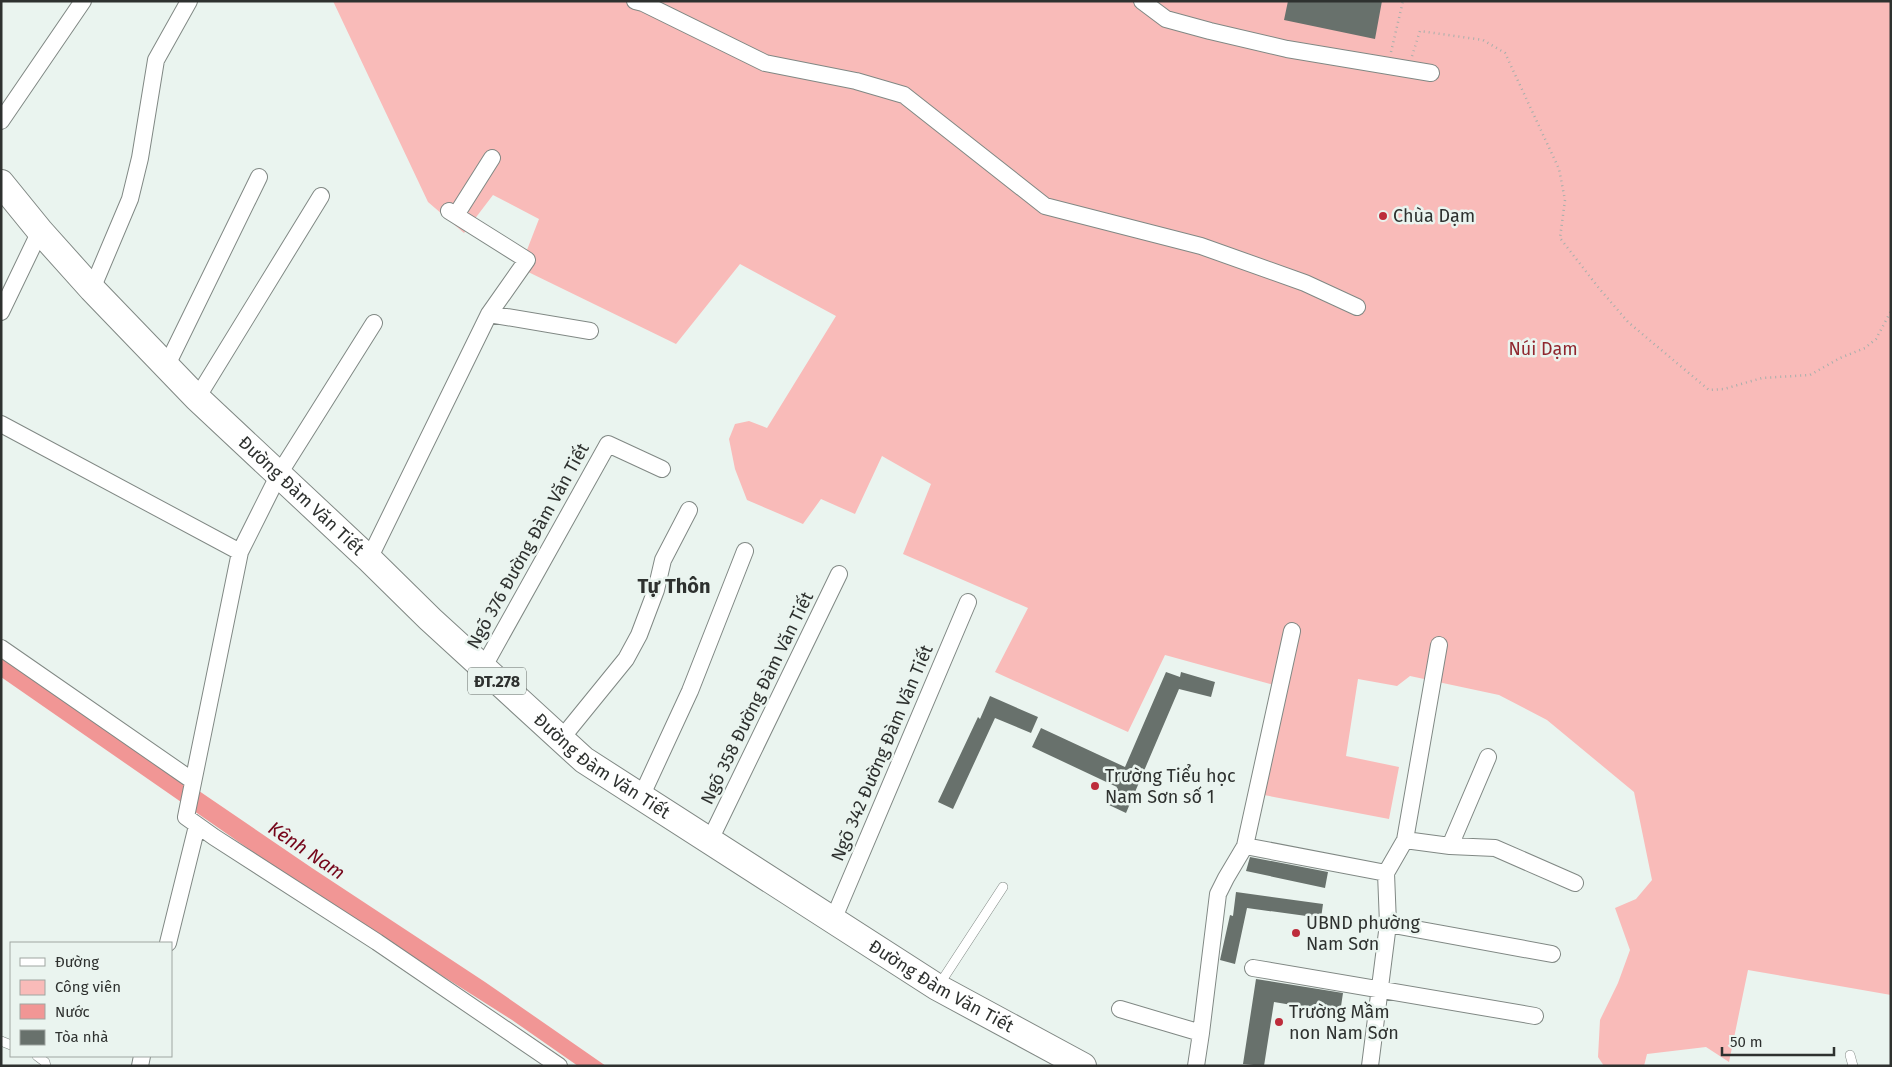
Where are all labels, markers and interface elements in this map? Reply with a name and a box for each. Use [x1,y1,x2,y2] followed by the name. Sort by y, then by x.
[1393,205,1475,227] place label: Chùa Dạm
[1377,210,1389,222] marker: Chùa Dạm
[1508,338,1578,360] park label: Núi Dạm
[234,431,369,560] street label: Đường Đàm Văn Tiết
[462,439,594,653] street label: Ngõ 376 Đường Đàm Văn Tiết
[637,574,711,598] district label: Tự Thôn
[696,588,818,808] street label: Ngõ 358 Đường Đàm Văn Tiết
[826,641,938,864] street label: Ngõ 342 Đường Đàm Văn Tiết
[468,668,526,694] road number: ĐT.278
[529,708,675,824] street label: Đường Đàm Văn Tiết
[1105,764,1236,808] place label: Trường Tiểu học Nam Sơn số 1
[1089,780,1101,792] marker: Trường Tiểu học Nam Sơn số 1
[264,816,349,884] water label: Kênh Nam
[1306,912,1420,955] place label: UBND phường Nam Sơn
[1290,927,1302,939] marker: UBND phường Nam Sơn
[865,935,1018,1038] street label: Đường Đàm Văn Tiết
[10,942,172,1057] legend
[55,953,99,971] text: Đường
[55,978,121,996] text: Công viên
[1289,1001,1399,1044] place label: Trường Mầm non Nam Sơn
[55,1003,90,1021] text: Nước
[1273,1016,1285,1028] marker: Trường Mầm non Nam Sơn
[1722,1024,1834,1056] scale bar
[55,1028,108,1046] text: Tòa nhà
[1730,1033,1763,1051] text: 50 m

